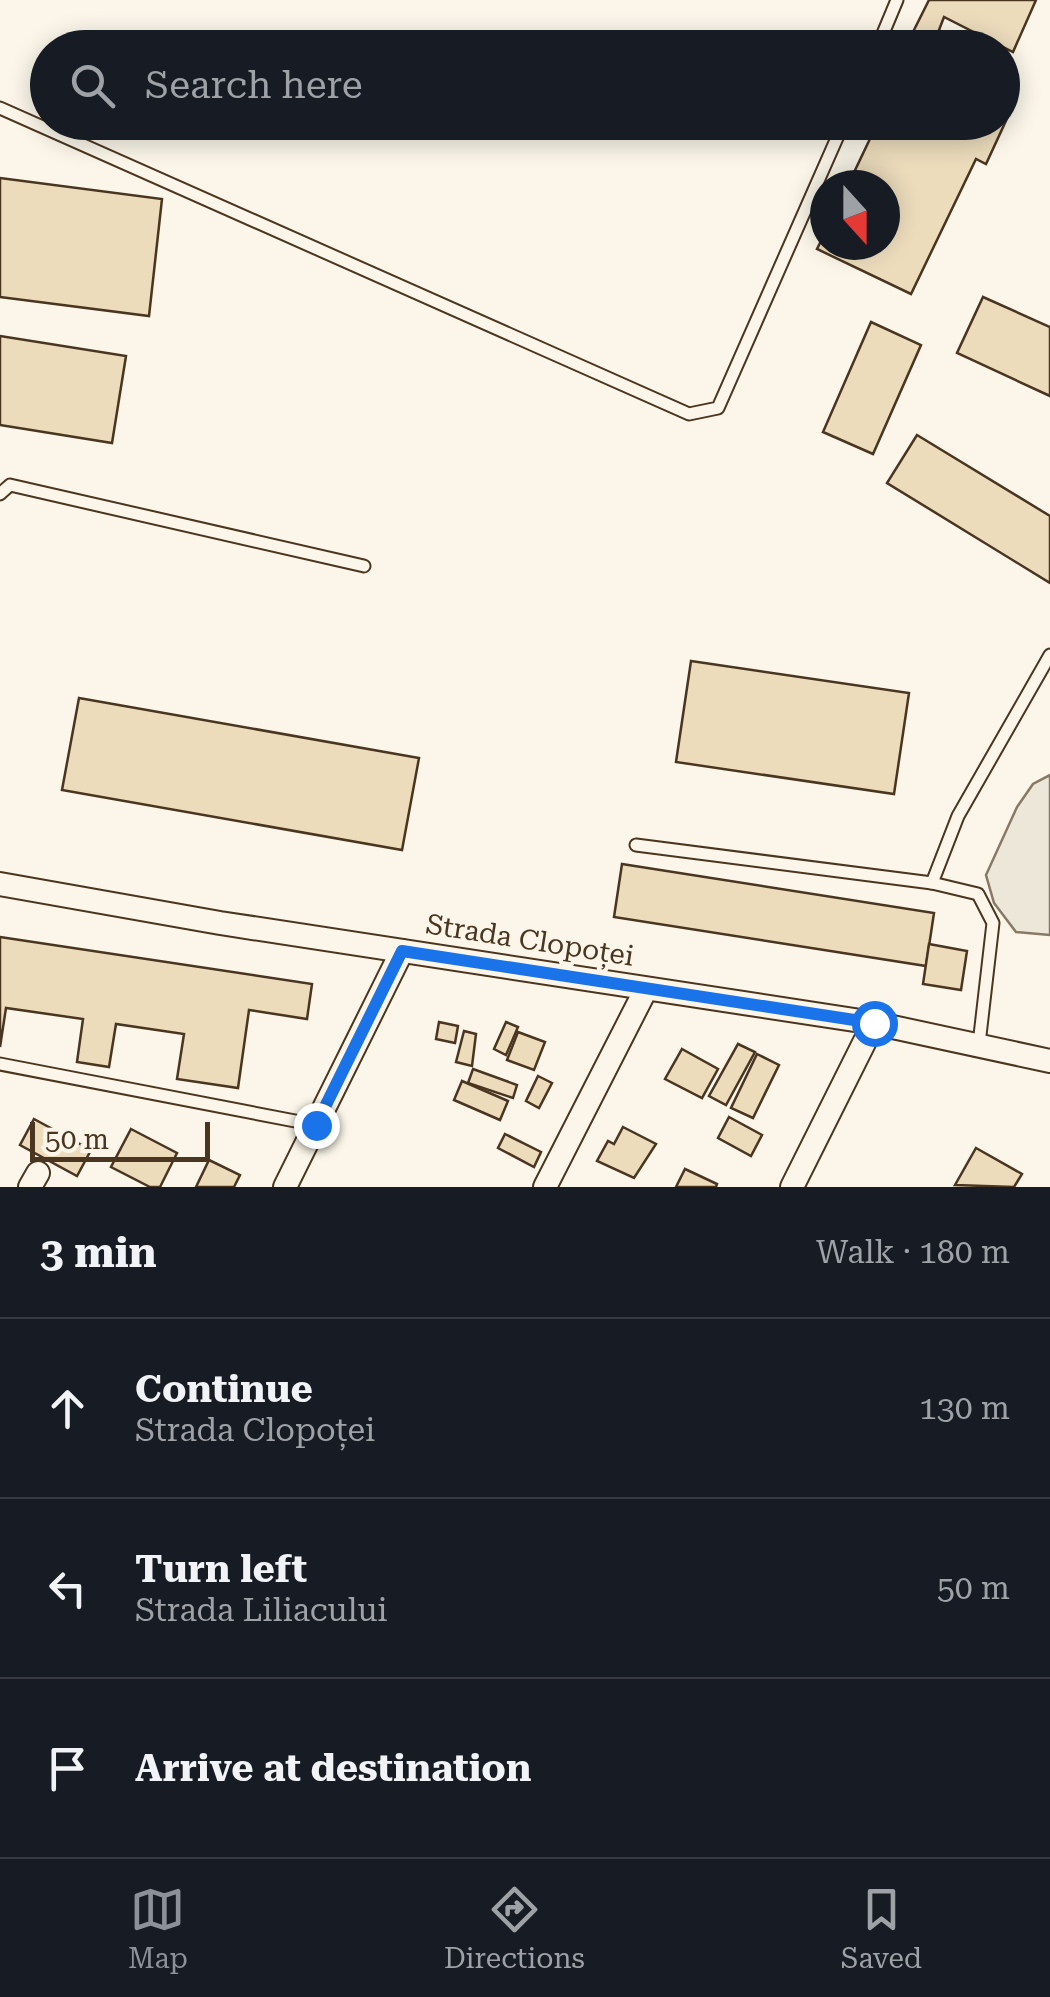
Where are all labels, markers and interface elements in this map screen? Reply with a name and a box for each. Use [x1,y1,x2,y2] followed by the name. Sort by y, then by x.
[30,30,1020,140] search box
[65,58,120,113] icon: search
[145,63,363,107] text: Search here
[810,170,900,260] north arrow
[423,907,636,975] street label: Strada Clopoței
[852,1001,898,1047] route start
[294,1103,340,1149] route end
[30,1117,210,1162] scale bar
[45,1123,109,1156] text: 50 m
[40,1228,157,1277] text: 3 min
[816,1233,1010,1271] text: Walk · 180 m
[135,1367,313,1411] text: Continue
[40,1381,95,1436] icon: ahead
[919,1389,1010,1427] text: 130 m
[135,1411,375,1449] text: Strada Clopoței
[135,1547,307,1591] text: Turn left
[40,1561,95,1616] icon: left
[937,1569,1010,1607] text: 50 m
[135,1591,388,1629] text: Strada Liliacului
[40,1741,95,1796] icon: arrive
[135,1746,531,1790] text: Arrive at destination
[128,1882,188,1975] tab: Map
[444,1882,585,1975] tab: Directions
[841,1882,922,1975] tab: Saved

